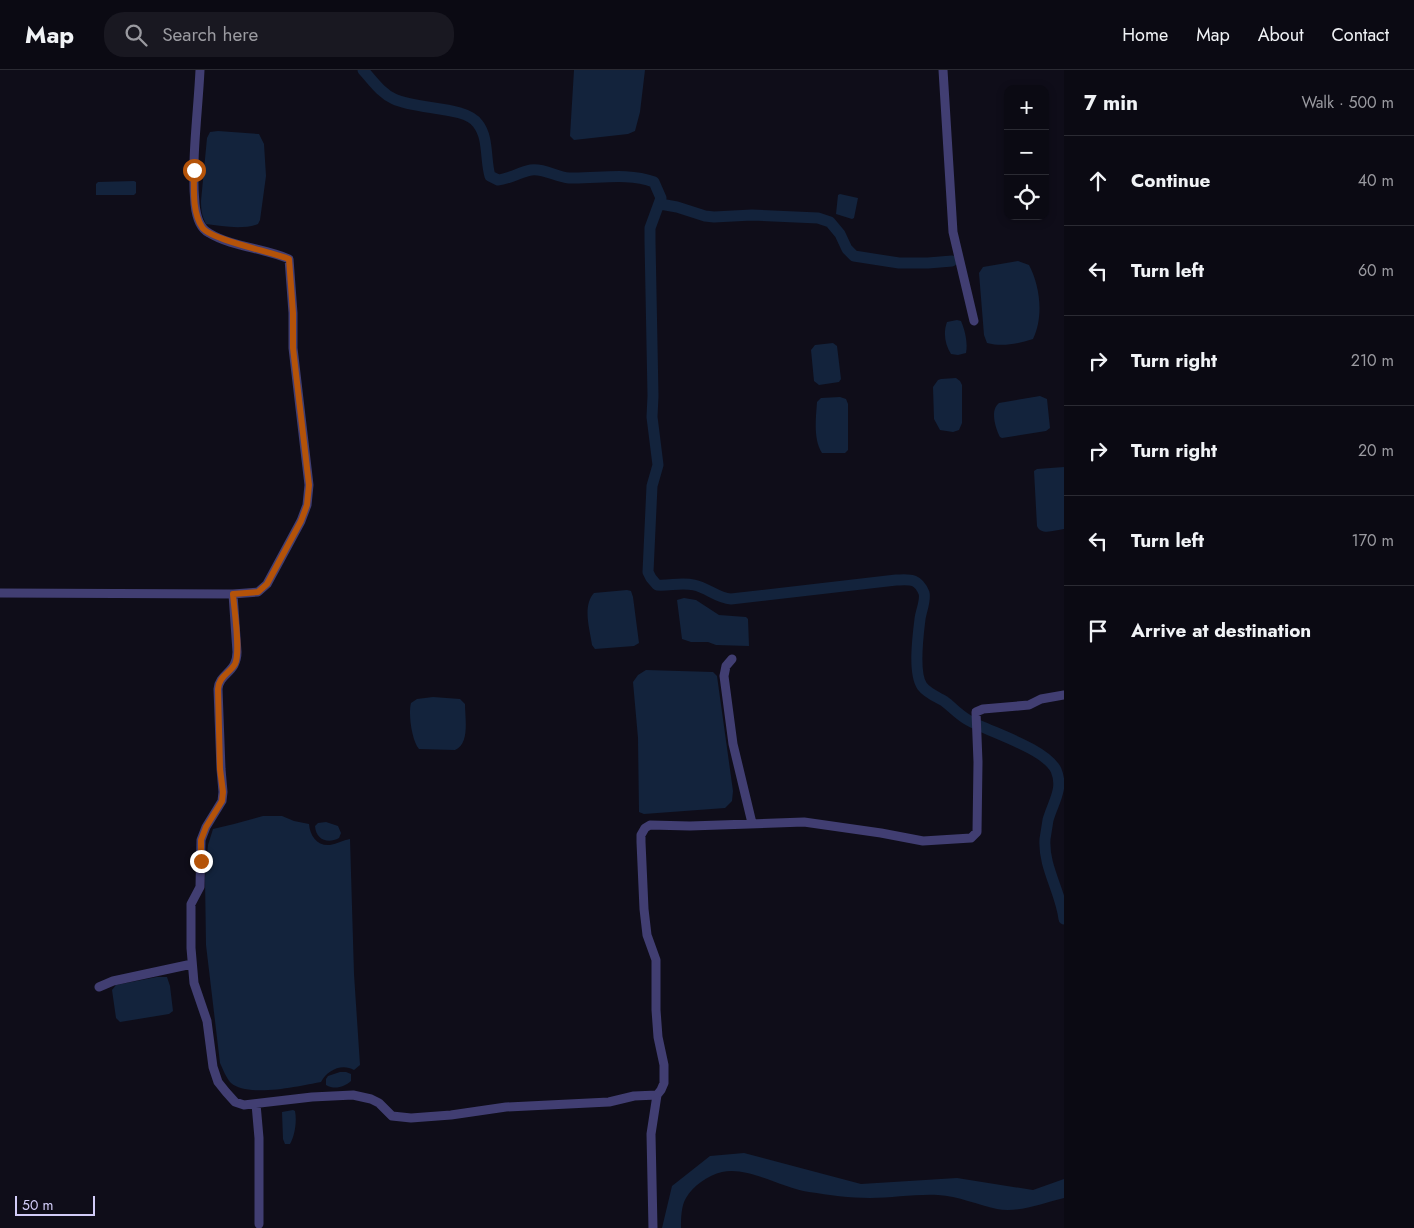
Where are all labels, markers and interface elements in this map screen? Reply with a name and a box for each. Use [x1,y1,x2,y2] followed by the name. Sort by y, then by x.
[104,12,454,57] search box
[25,17,74,52] text: Map
[122,21,150,49] icon: search
[162,21,258,48] text: Search here
[1122,22,1168,48] text: Home
[1196,22,1230,48] text: Map
[1258,22,1303,48] text: About
[1331,22,1389,48] text: Contact
[1004,85,1049,220] map controls
[1004,85,1049,130] button: +
[1084,88,1138,118] text: 7 min
[1301,91,1394,114] text: Walk · 500 m
[1004,130,1049,175] button: −
[183,159,206,182] route start
[1084,167,1112,195] icon: ahead
[1131,167,1210,194] text: Continue
[1358,169,1394,192] text: 40 m
[1004,175,1049,220] button: locate
[1084,257,1112,285] icon: left
[1131,257,1204,284] text: Turn left
[1358,259,1394,282] text: 60 m
[1084,347,1112,375] icon: right
[1131,347,1217,374] text: Turn right
[1351,349,1394,372] text: 210 m
[1084,437,1112,465] icon: right
[1131,437,1217,464] text: Turn right
[1358,439,1394,462] text: 20 m
[1084,527,1112,555] icon: left
[1131,527,1204,554] text: Turn left
[1352,529,1394,552] text: 170 m
[1084,617,1112,645] icon: arrive
[1131,617,1311,644] text: Arrive at destination
[190,850,213,873] route end
[15,1193,95,1216] scale bar
[22,1195,53,1215] text: 50 m

